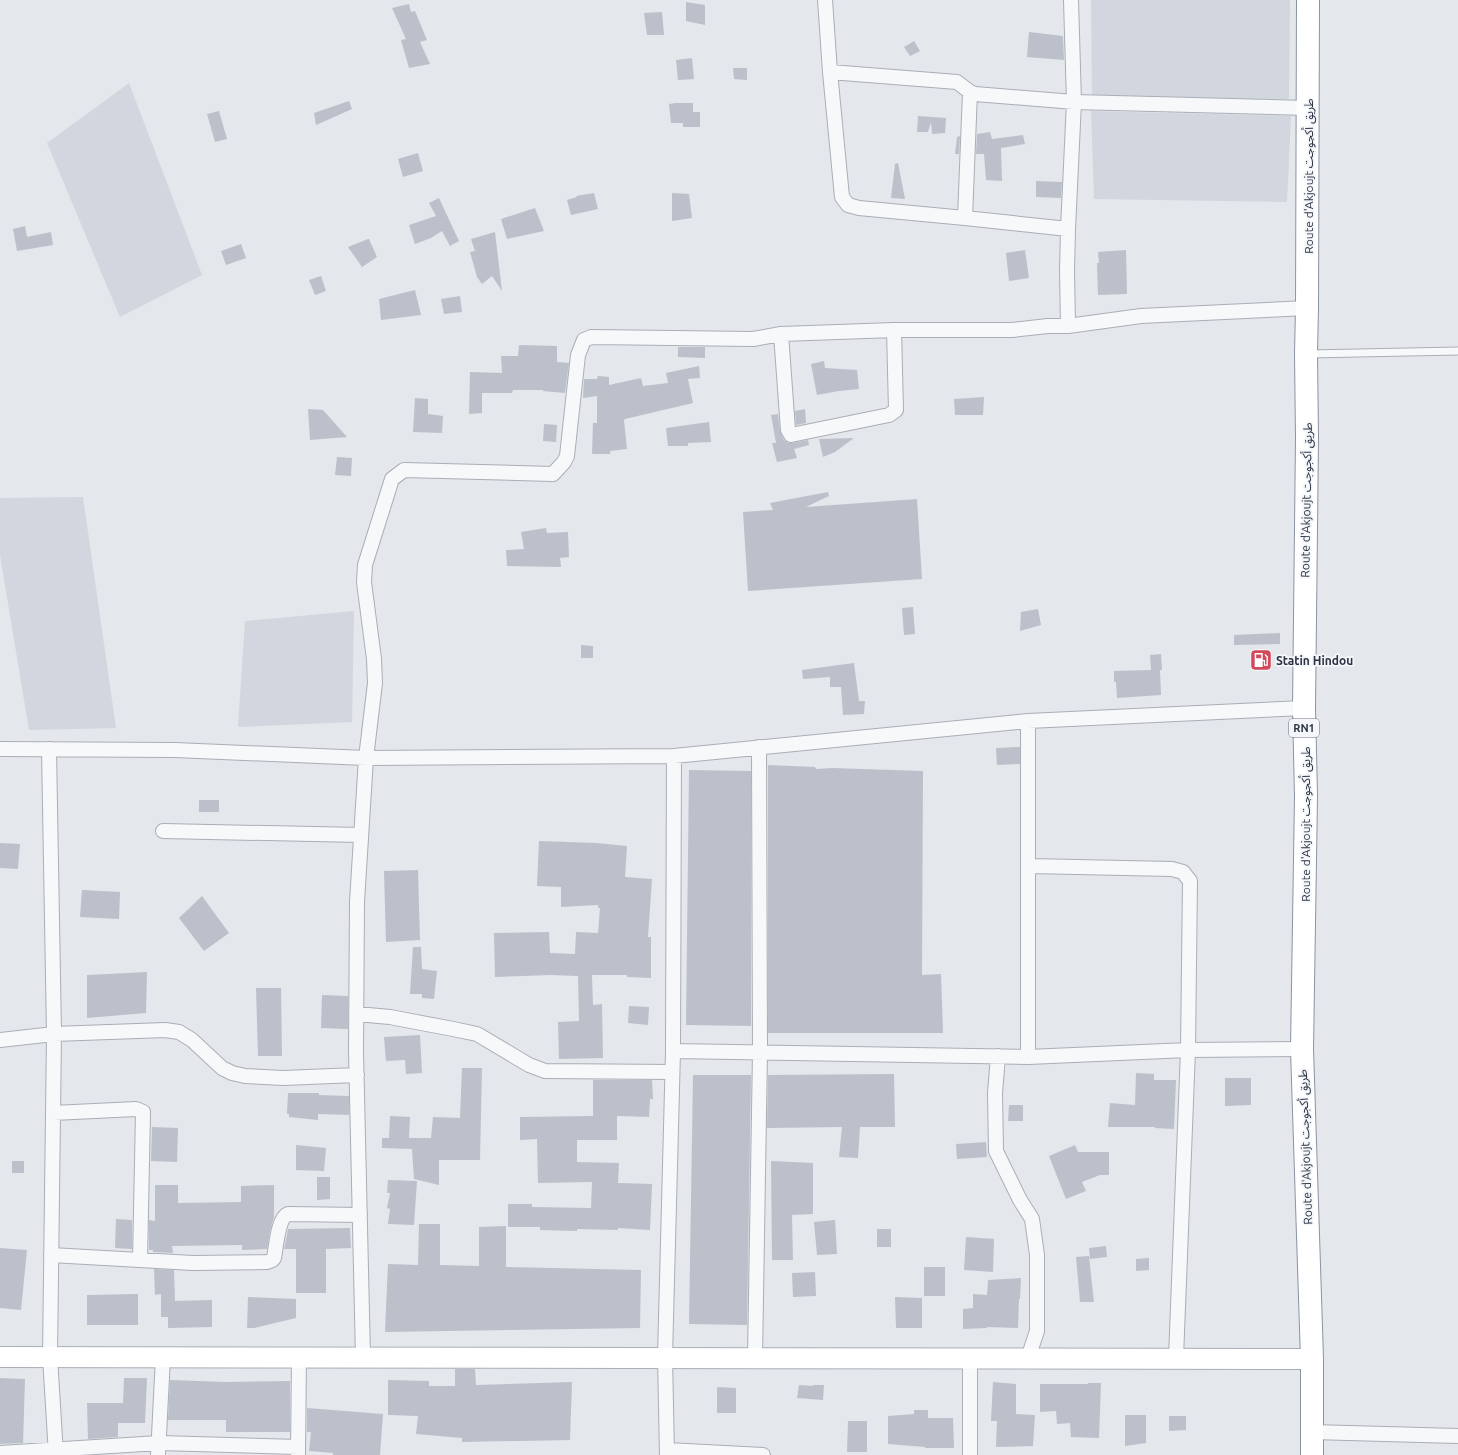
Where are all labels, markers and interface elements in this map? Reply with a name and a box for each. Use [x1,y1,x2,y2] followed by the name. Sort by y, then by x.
[1301,98,1317,254] street label: Route d'Akjoujt طريق أكجوجت
[1298,422,1316,578] street label: Route d'Akjoujt طريق أكجوجت
[1248,647,1274,673] fuel station icon: Statin Hindou
[1276,654,1353,667] place label: Statin Hindou
[1289,719,1319,737] road number: RN1
[1298,746,1314,902] street label: Route d'Akjoujt طريق أكجوجت
[1295,1069,1316,1225] street label: Route d'Akjoujt طريق أكجوجت

